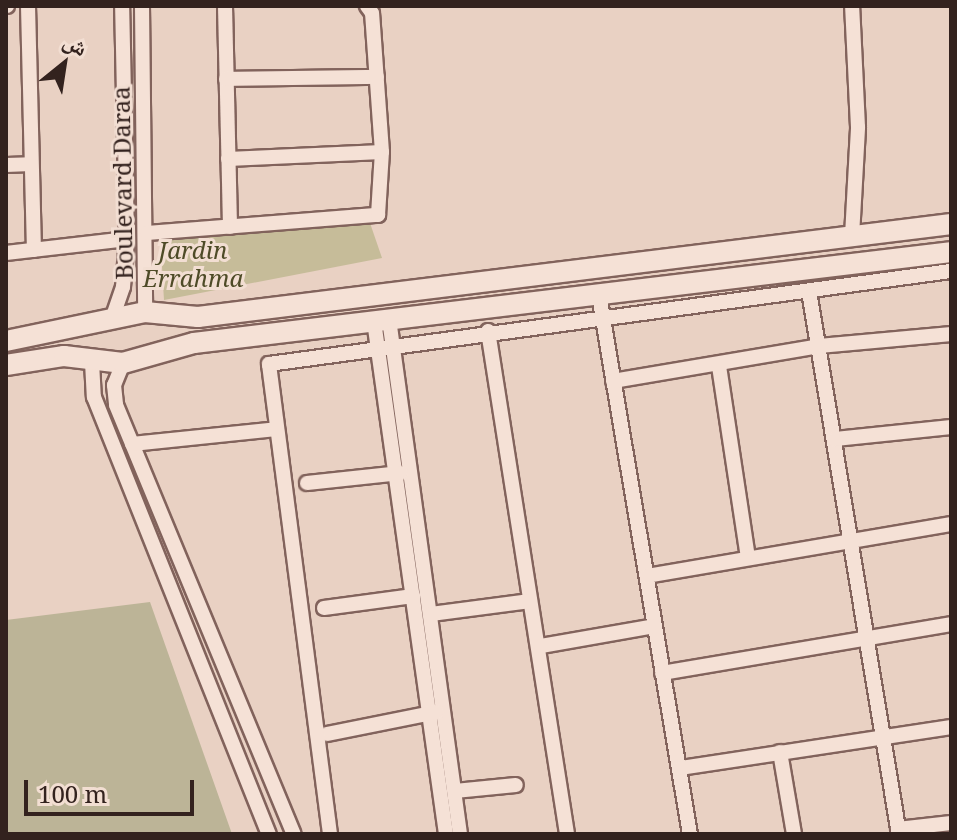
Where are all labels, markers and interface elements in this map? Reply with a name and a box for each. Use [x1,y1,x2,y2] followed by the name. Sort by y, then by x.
[24,24,104,104] north arrow
[58,24,94,62] text: ش
[106,86,138,280] street label: Boulevard Daraa
[143,236,243,292] park label: Jardin Errahma
[28,764,198,814] scale bar
[38,777,107,810] text: 100 m

